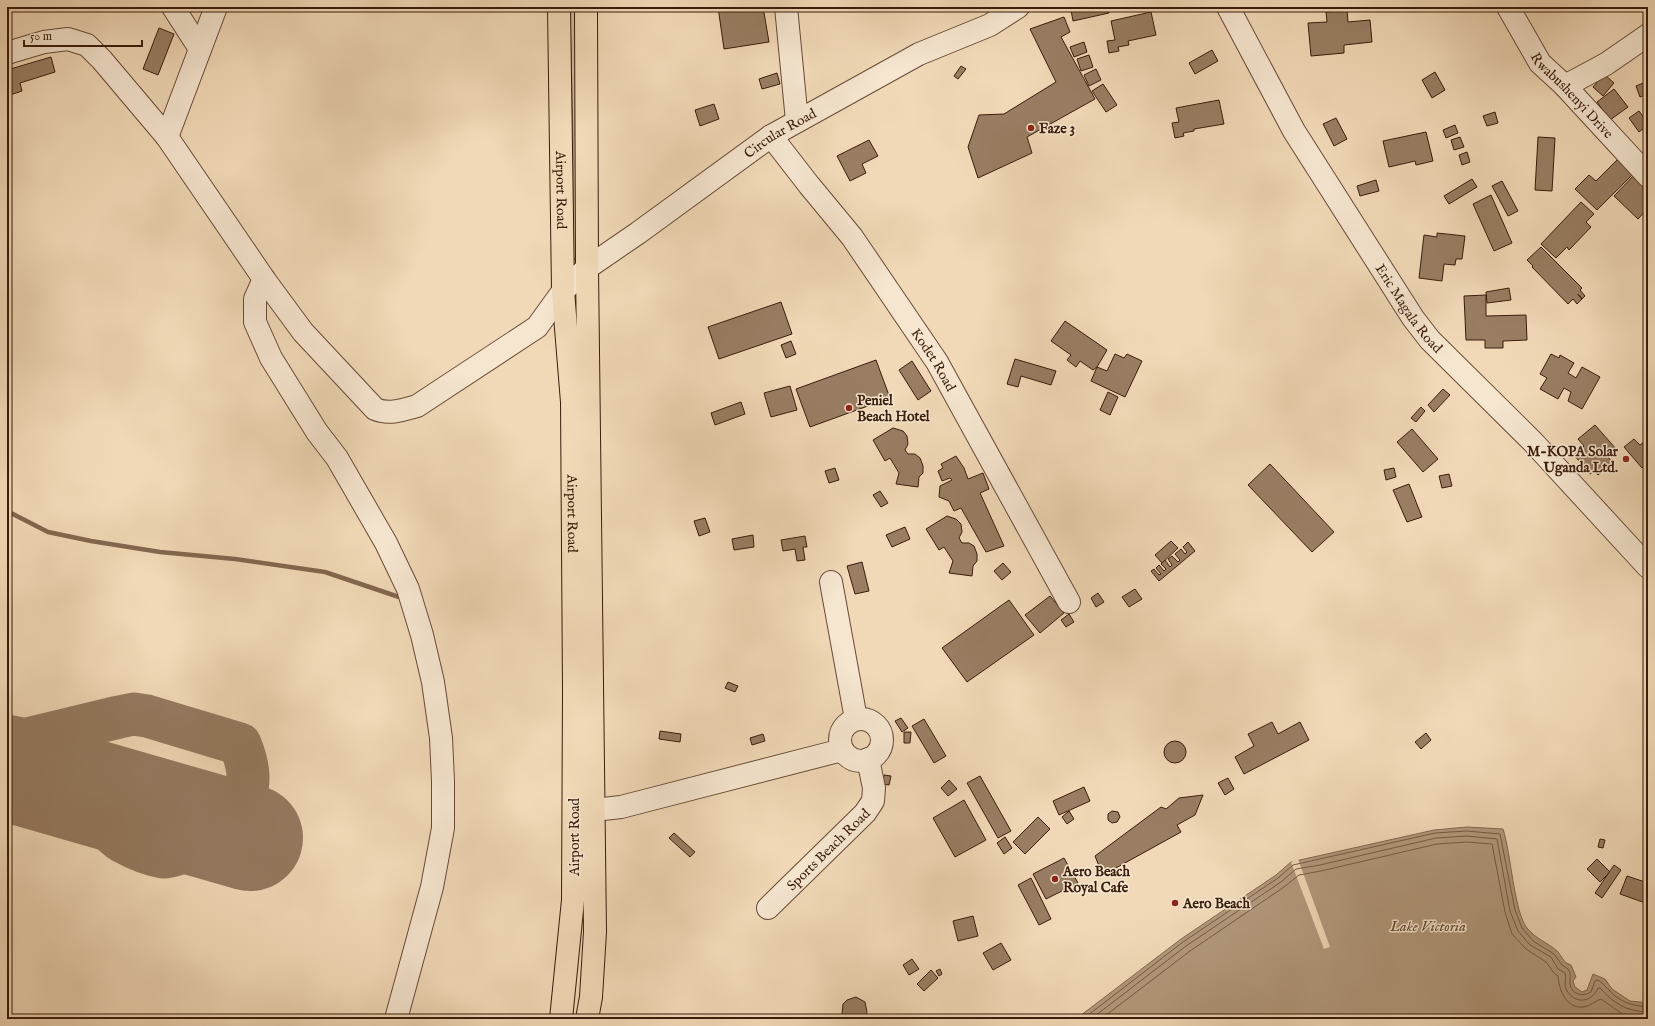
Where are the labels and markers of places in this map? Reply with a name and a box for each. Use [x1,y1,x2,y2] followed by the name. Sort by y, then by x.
[1039,120,1075,138] place label: Faze 3
[1026,123,1036,133] marker: Faze 3
[857,392,931,426] place label: Peniel Beach Hotel
[844,403,854,413] marker: Peniel Beach Hotel
[1527,443,1619,477] place label: M-KOPA Solar Uganda Ltd.
[1621,454,1631,464] marker: M-KOPA Solar Uganda Ltd.
[1062,863,1130,897] place label: Aero Beach Royal Cafe
[1050,874,1060,884] marker: Aero Beach Royal Cafe
[1182,895,1250,913] place label: Aero Beach
[1170,898,1180,908] marker: Aero Beach

